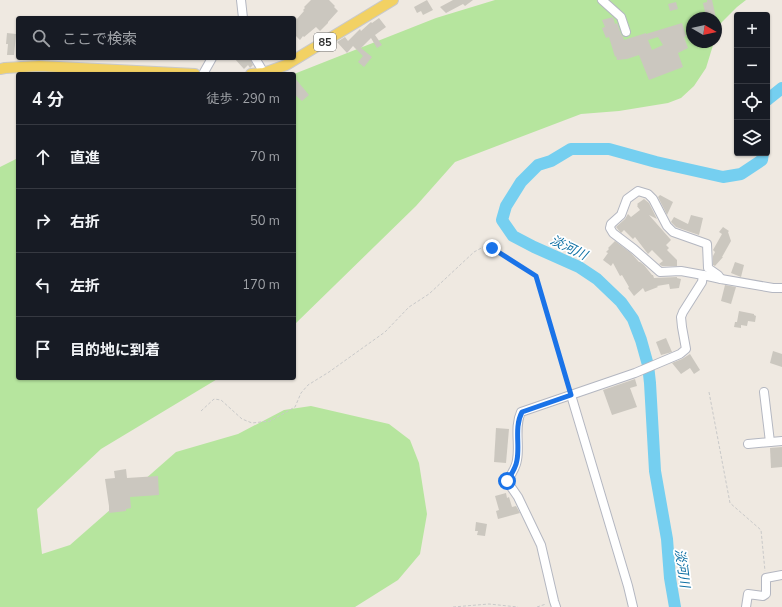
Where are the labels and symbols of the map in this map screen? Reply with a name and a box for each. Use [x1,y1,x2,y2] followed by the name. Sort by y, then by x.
[686,12,722,48] north arrow
[314,33,336,51] road number: 85
[547,231,592,265] water label: 淡河川
[483,239,501,257] route end
[498,472,516,490] route start
[670,548,694,591] water label: 淡河川

